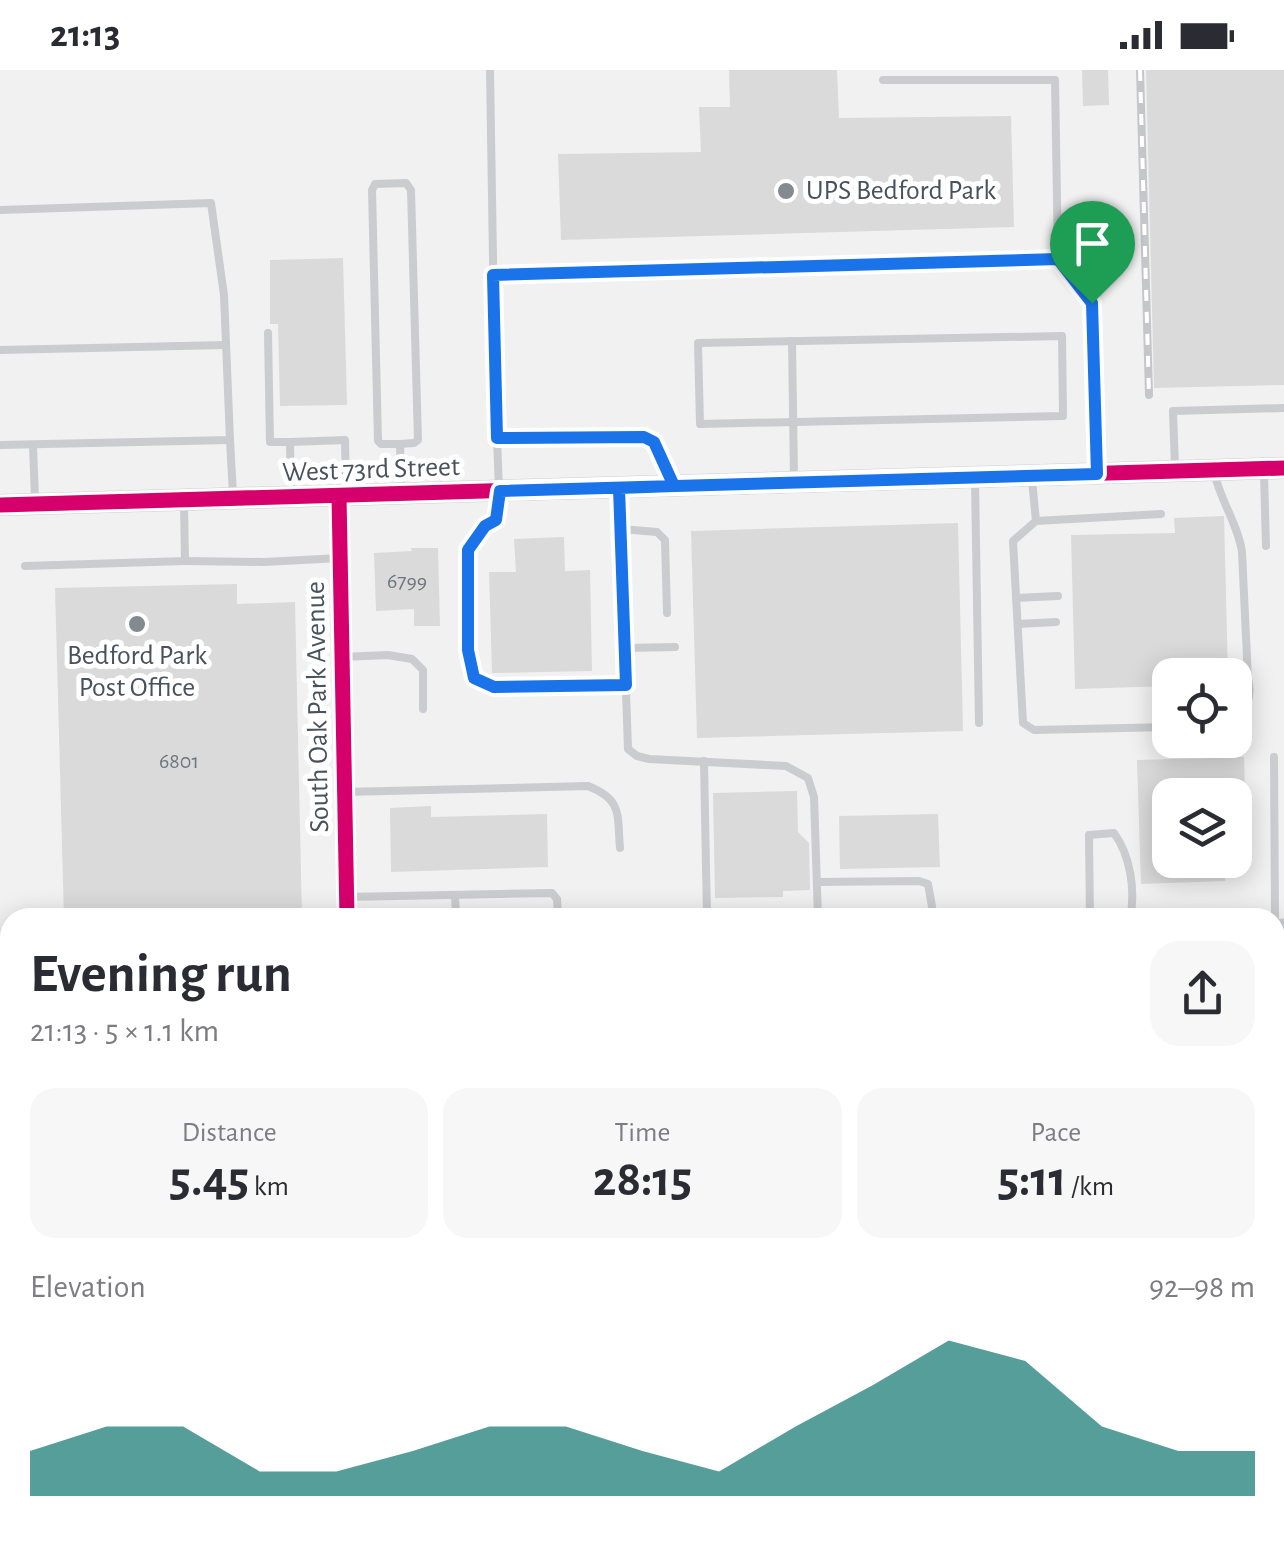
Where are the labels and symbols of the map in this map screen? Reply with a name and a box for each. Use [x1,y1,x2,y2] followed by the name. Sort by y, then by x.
[806,177,996,205] place label: UPS Bedford Park
[775,180,797,202] marker: UPS Bedford Park
[1050,201,1135,304] pin
[282,453,460,487] street label: West 73rd Street
[387,570,427,592] house number: 6799
[302,581,334,833] street label: South Oak Park Avenue
[126,613,148,635] marker: Bedford Park Post Office
[67,642,207,702] place label: Bedford Park Post Office
[159,750,199,772] house number: 6801

